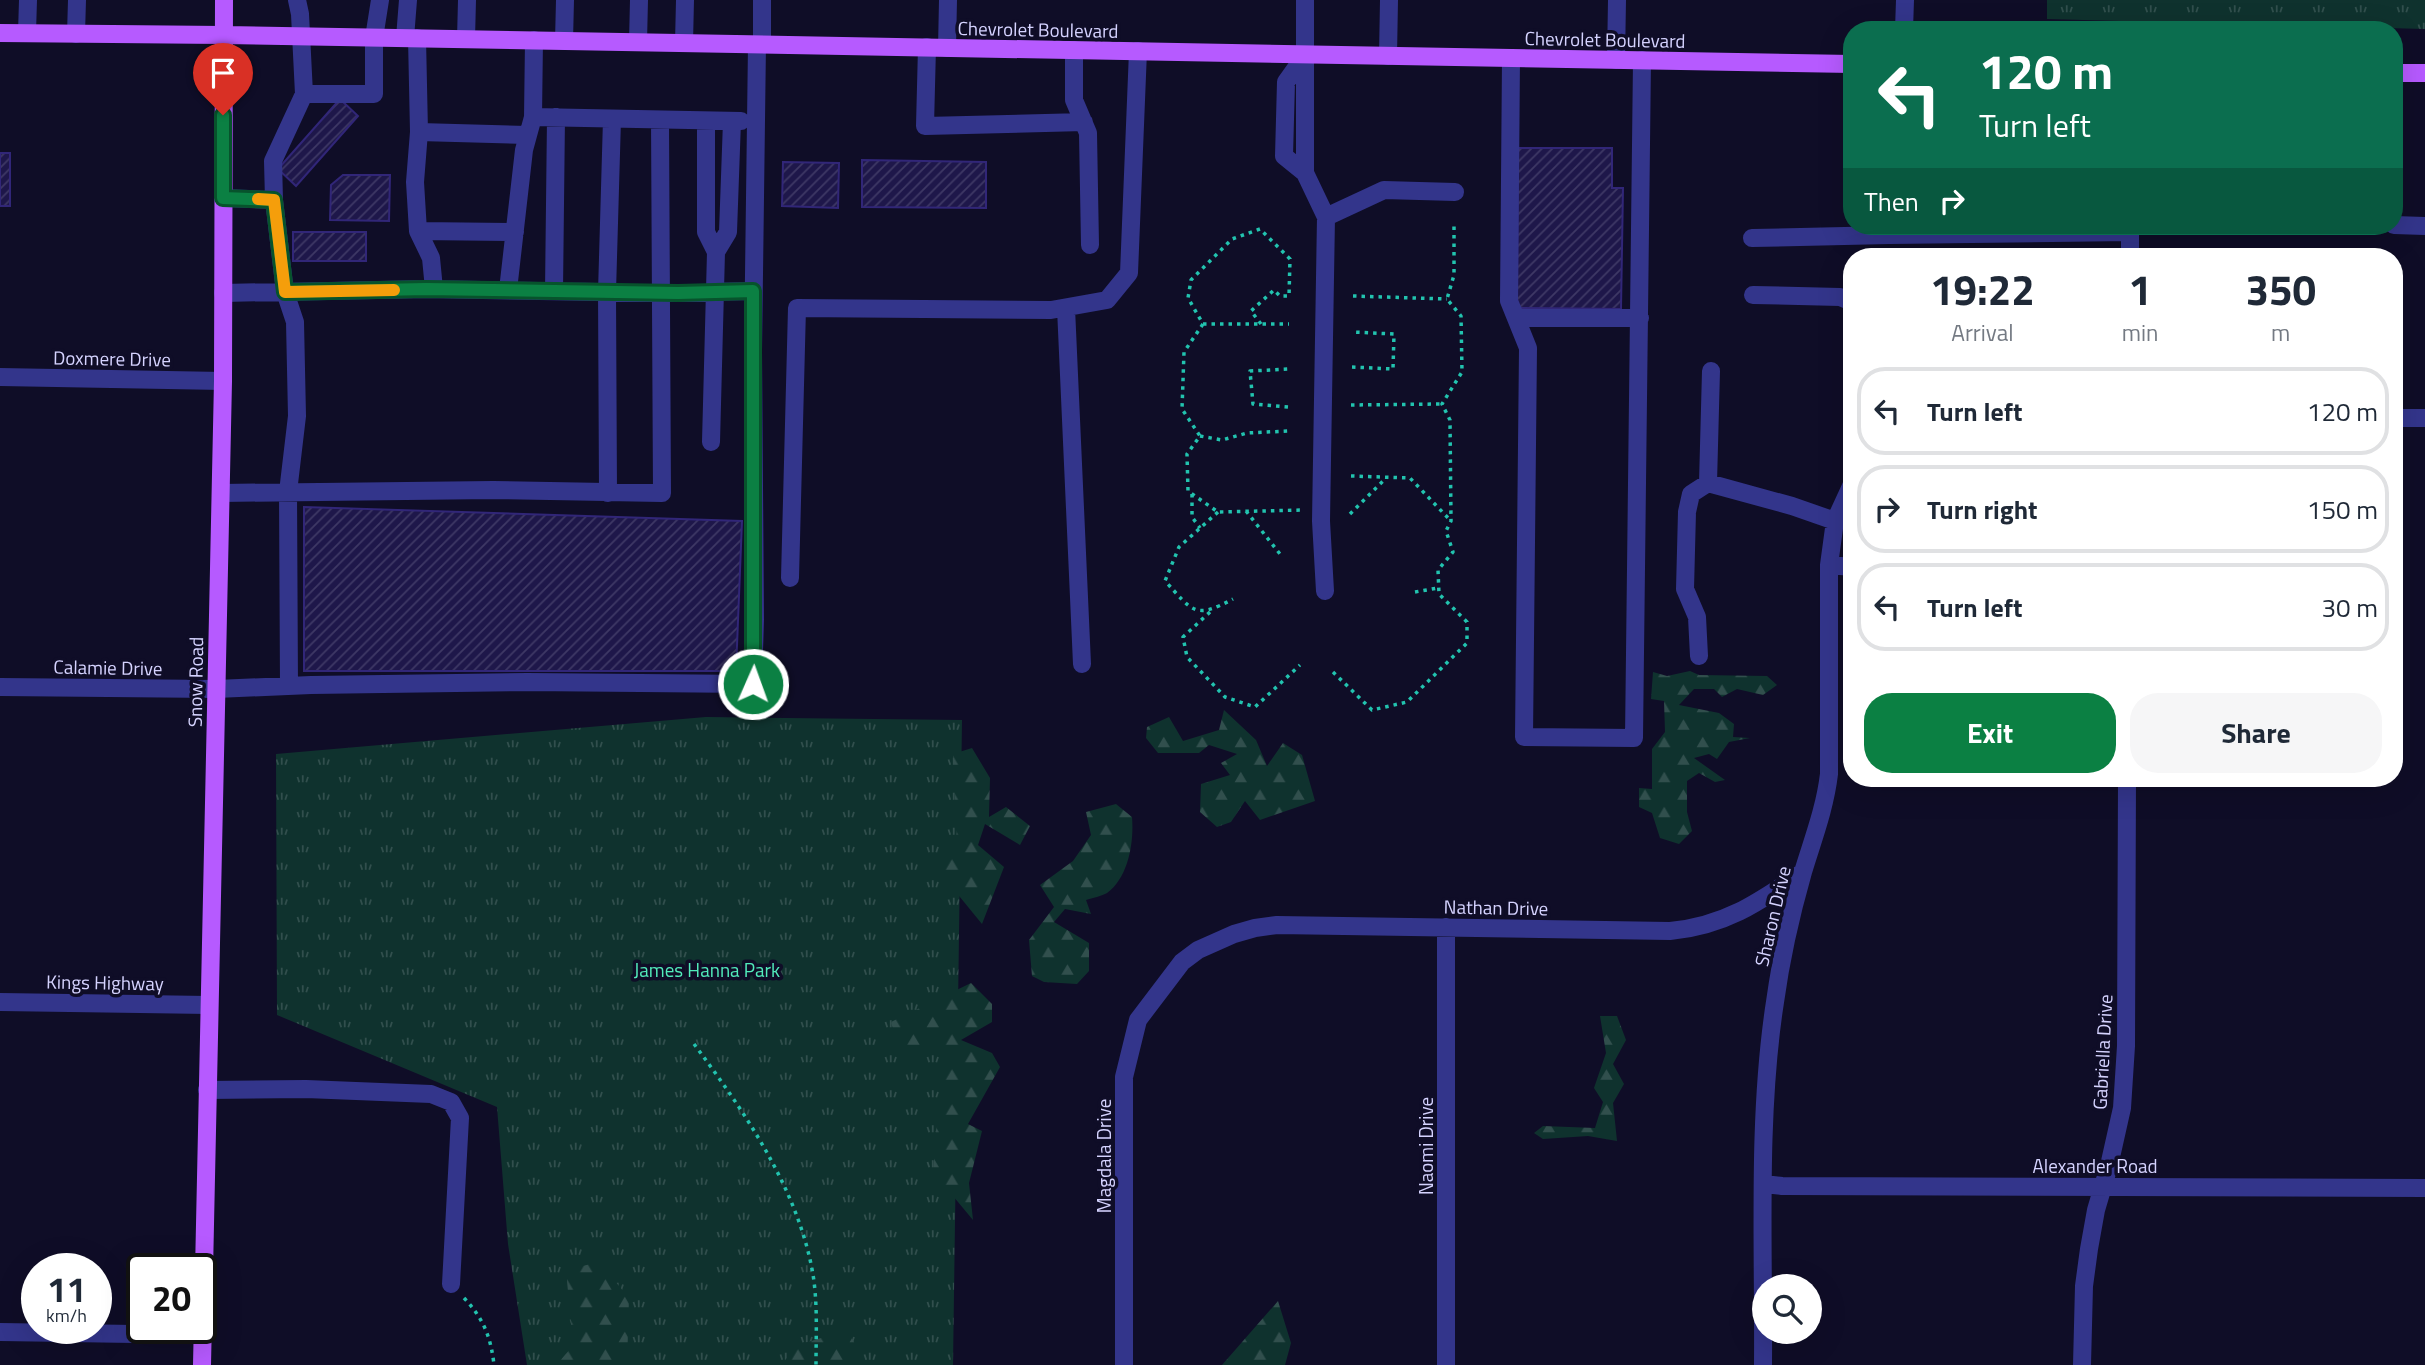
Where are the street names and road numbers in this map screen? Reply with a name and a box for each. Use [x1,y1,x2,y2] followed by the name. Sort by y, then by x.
[957,13,1119,45] street label: Chevrolet Boulevard
[1524,23,1686,55] street label: Chevrolet Boulevard
[53,342,171,374] street label: Doxmere Drive
[180,637,210,727] street label: Snow Road
[53,652,163,682] street label: Calamie Drive
[1746,863,1798,969] street label: Sharon Drive
[1443,892,1549,922] street label: Nathan Drive
[46,966,164,998] street label: Kings Highway
[2084,994,2120,1110] street label: Gabriella Drive
[1411,1097,1440,1195] street label: Naomi Drive
[1089,1099,1118,1213] street label: Magdala Drive
[2032,1151,2158,1180] street label: Alexander Road

